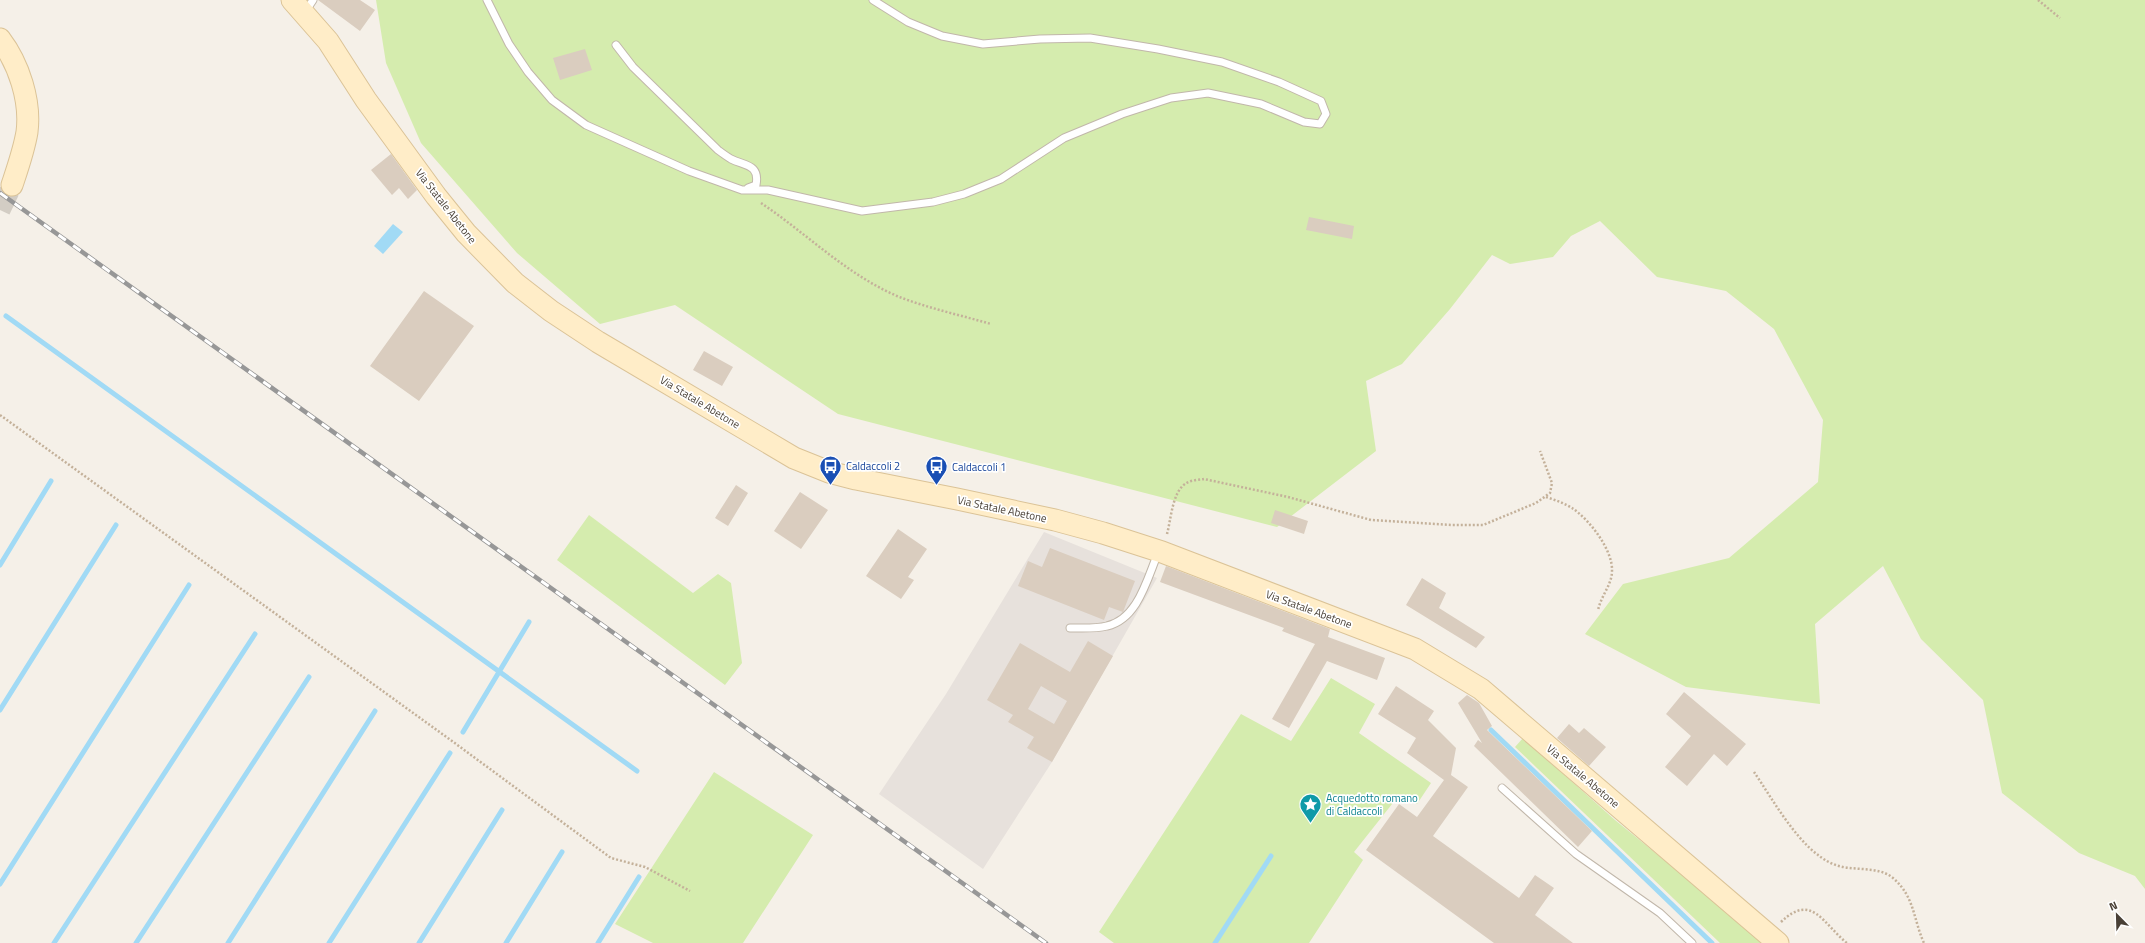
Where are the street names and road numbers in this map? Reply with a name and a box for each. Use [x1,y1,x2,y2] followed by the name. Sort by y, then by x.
[412,165,481,247] street label: Via Statale Abetone
[657,372,743,432] street label: Via Statale Abetone
[956,492,1049,526] street label: Via Statale Abetone
[1264,586,1355,632] street label: Via Statale Abetone
[1543,741,1623,812] street label: Via Statale Abetone

